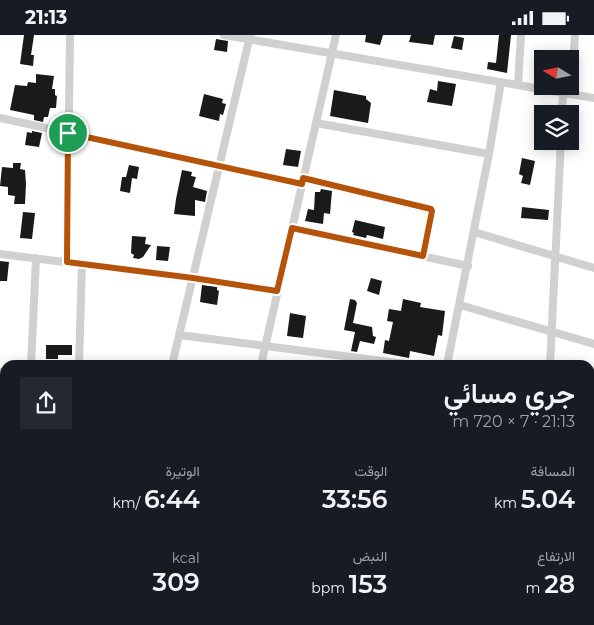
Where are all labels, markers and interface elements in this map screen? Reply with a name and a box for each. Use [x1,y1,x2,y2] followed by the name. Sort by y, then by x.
[25,6,67,29] text: 21:13
[534,50,579,95] north arrow
[534,50,579,150] map controls
[534,105,579,150] button: layers
[47,112,89,154] pin
[54,119,82,147] icon: arrive
[444,376,575,410] text: جري مسائي
[20,377,72,429] button: share
[452,412,575,431] text: 21:13 · 7 × 720 m
[165,462,200,480] text: الوتيرة
[354,462,387,480] text: الوقت
[531,462,575,480] text: المسافة
[144,484,200,514] text: 6:44
[322,484,387,514] text: 33:56
[521,484,575,514] text: 5.04
[112,494,144,512] text: /km
[494,494,521,512] text: km
[353,547,387,565] text: النبض
[537,547,575,565] text: الارتفاع
[172,549,200,567] text: kcal
[153,567,200,597] text: 309
[349,569,387,599] text: 153
[544,569,575,599] text: 28
[311,579,349,597] text: bpm
[526,579,544,597] text: m

